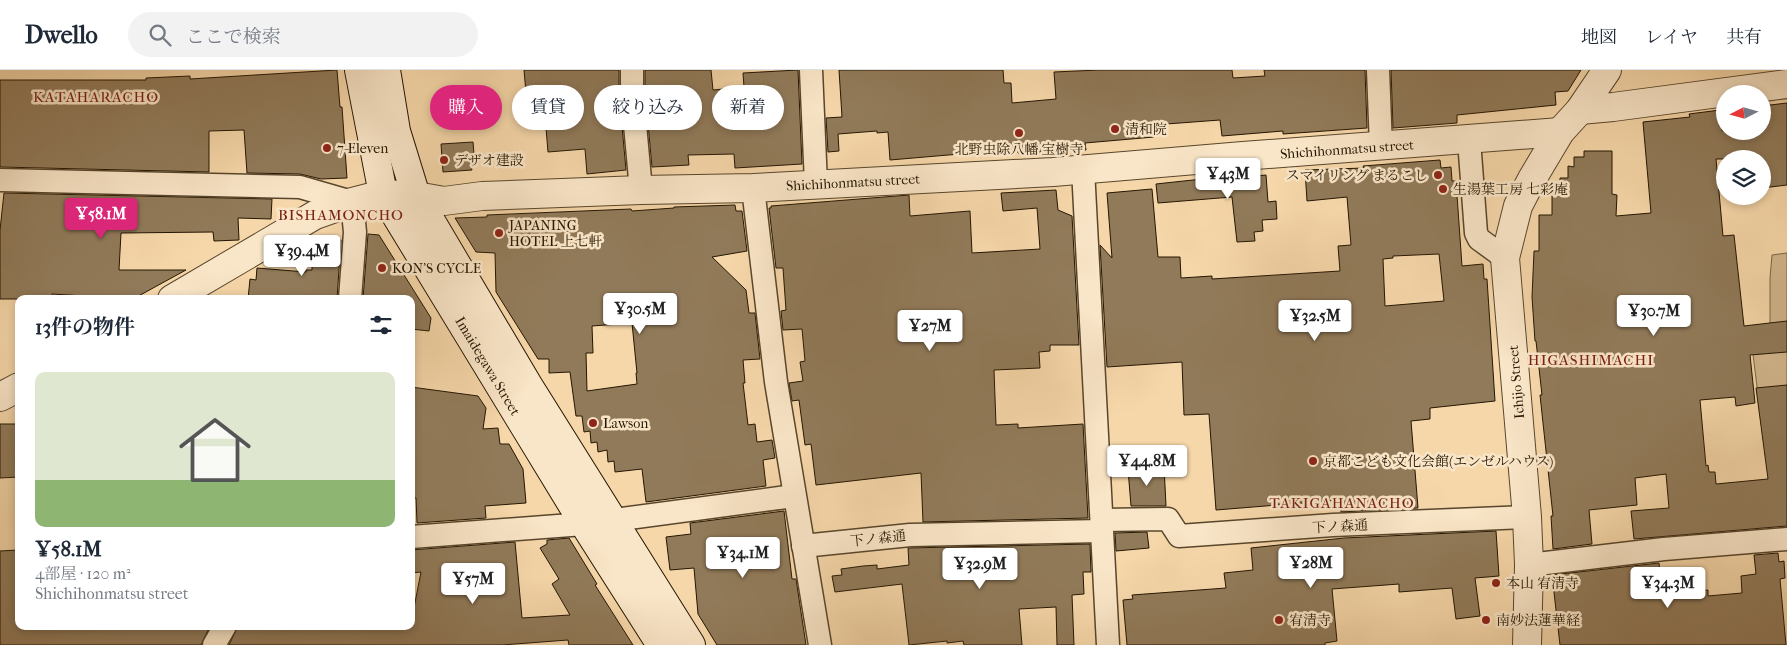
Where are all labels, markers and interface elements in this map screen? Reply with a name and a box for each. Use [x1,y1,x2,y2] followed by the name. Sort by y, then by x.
[128,12,478,57] search box
[25,21,98,49] text: Dwello
[146,21,174,49] icon: search
[186,26,281,48] text: ここで検索
[1581,27,1617,48] text: 地図
[1645,27,1698,48] text: レイヤ
[1726,27,1762,48] text: 共有
[430,85,502,130] chip: 購入
[512,85,584,130] chip: 賃貸
[594,85,702,130] chip: 絞り込み
[712,85,784,130] chip: 新着
[1716,85,1771,140] north arrow
[1716,85,1771,205] map controls
[33,88,159,106] district label: KATAHARACHO
[1125,121,1167,138] place label: 清和院
[1109,123,1121,135] marker: 清和院
[1013,127,1025,139] marker: 北野虫除八幡 宝樹寺
[1279,136,1415,163] street label: Shichihonmatsu street
[337,140,388,157] place label: 7-Eleven
[954,141,1084,158] place label: 北野虫除八幡 宝樹寺
[321,142,333,154] marker: 7-Eleven
[1716,150,1771,205] button: layers
[454,152,524,169] place label: デザオ建設
[438,154,450,166] marker: デザオ建設
[1198,158,1258,200] pin: ¥43M
[1206,164,1250,183] text: ¥43M
[1286,167,1428,184] place label: スマイリング まるこし
[1432,169,1444,181] marker: スマイリング まるこし
[786,170,921,195] street label: Shichihonmatsu street
[1453,181,1568,198] place label: 生湯葉工房 七彩庵
[1437,183,1449,195] marker: 生湯葉工房 七彩庵
[60,198,142,240] pin: ¥58.1M
[76,204,126,223] text: ¥58.1M
[278,206,404,224] district label: BISHAMONCHO
[508,217,602,250] place label: JAPANING HOTEL 上七軒
[493,227,505,239] marker: JAPANING HOTEL 上七軒
[261,234,343,277] pin: ¥39.4M
[275,241,329,260] text: ¥39.4M
[392,260,482,277] place label: KON'S CYCLE
[376,262,388,274] marker: KON'S CYCLE
[599,292,681,335] pin: ¥30.5M
[1613,294,1695,337] pin: ¥30.7M
[614,299,666,318] text: ¥30.5M
[1274,300,1356,342] pin: ¥32.5M
[1628,301,1680,320] text: ¥30.7M
[1289,306,1341,325] text: ¥32.5M
[900,310,960,352] pin: ¥27M
[367,311,395,339] icon: filters
[451,314,524,419] street label: Imaidegawa Street
[35,315,135,339] text: 13件の物件
[908,316,952,335] text: ¥27M
[1505,344,1528,420] street label: Ichijo Street
[1528,351,1654,369] district label: HIGASHIMACHI
[170,405,260,495] icon: home
[603,415,648,432] place label: Lawson
[587,417,599,429] marker: Lawson
[1106,444,1188,487] pin: ¥44.8M
[1118,451,1176,470] text: ¥44.8M
[1323,453,1553,470] place label: 京都こども文化会館(エンゼルハウス)
[1307,455,1319,467] marker: 京都こども文化会館(エンゼルハウス)
[1269,494,1415,512] district label: TAKIGAHANACHO
[1312,517,1368,536] street label: 下ノ森通
[849,527,907,550] street label: 下ノ森通
[702,536,784,579] pin: ¥34.1M
[35,537,102,561] text: ¥58.1M
[717,543,769,562] text: ¥34.1M
[1281,546,1341,589] pin: ¥28M
[939,548,1021,590] pin: ¥32.9M
[1289,553,1333,572] text: ¥28M
[953,554,1007,573] text: ¥32.9M
[443,562,503,605] pin: ¥57M
[35,564,131,583] text: 4部屋 · 120 m²
[1627,566,1709,609] pin: ¥34.3M
[452,569,494,588] text: ¥57M
[1641,573,1695,592] text: ¥34.3M
[1506,575,1579,592] place label: 本山 宥清寺
[1490,577,1502,589] marker: 本山 宥清寺
[35,584,188,603] text: Shichihonmatsu street
[1289,612,1331,629] place label: 宥清寺
[1496,612,1580,629] place label: 南妙法蓮華経
[1273,614,1285,626] marker: 宥清寺
[1480,614,1492,626] marker: 南妙法蓮華経

